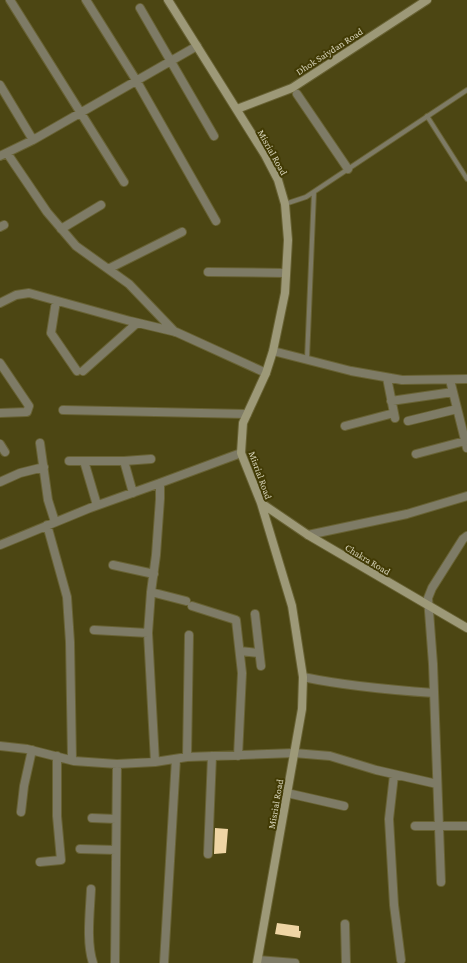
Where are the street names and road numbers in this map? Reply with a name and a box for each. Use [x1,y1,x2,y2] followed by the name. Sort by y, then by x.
[294,25,365,77] street label: Dhok Saiydan Road
[256,128,290,178] street label: Misrial Road
[247,450,275,501] street label: Misrial Road
[343,542,393,578] street label: Chakra Road
[266,778,285,830] street label: Misrial Road

